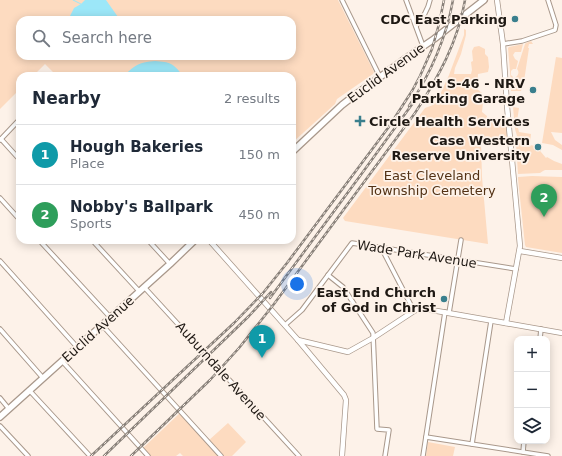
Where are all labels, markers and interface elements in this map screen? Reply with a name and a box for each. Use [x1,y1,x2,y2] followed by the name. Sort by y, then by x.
[380,12,507,27] place label: CDC East Parking
[510,14,520,24] marker: CDC East Parking
[16,16,296,60] search box
[30,27,52,49] icon: search
[62,29,152,47] text: Search here
[345,40,427,106] street label: Euclid Avenue
[412,76,525,106] place label: Lot S-46 - NRV Parking Garage
[528,85,538,95] marker: Lot S-46 - NRV Parking Garage
[32,88,101,108] text: Nearby
[224,91,280,106] text: 2 results
[369,114,530,129] place label: Circle Health Services
[354,115,366,127] marker: Circle Health Services
[392,133,531,163] place label: Case Western Reserve University
[70,138,203,156] text: Hough Bakeries
[533,142,543,152] marker: Case Western Reserve University
[40,147,50,162] text: 1
[238,147,280,162] text: 150 m
[70,156,105,171] text: Place
[367,168,496,198] park label: East Cleveland Township Cemetery
[531,184,557,217] pin: 2
[70,198,213,216] text: Nobby's Ballpark
[40,207,50,222] text: 2
[238,207,280,222] text: 450 m
[70,216,112,231] text: Sports
[356,237,478,271] street label: Wade Park Avenue
[287,274,307,294] your location
[316,285,436,315] place label: East End Church of God in Christ
[59,293,137,365] street label: Euclid Avenue
[439,294,449,304] marker: East End Church of God in Christ
[173,319,269,423] street label: Auburndale Avenue
[249,325,275,358] pin: 1
[514,336,550,444] map controls
[514,336,550,372] button: +
[514,372,550,408] button: −
[514,408,550,444] button: layers

